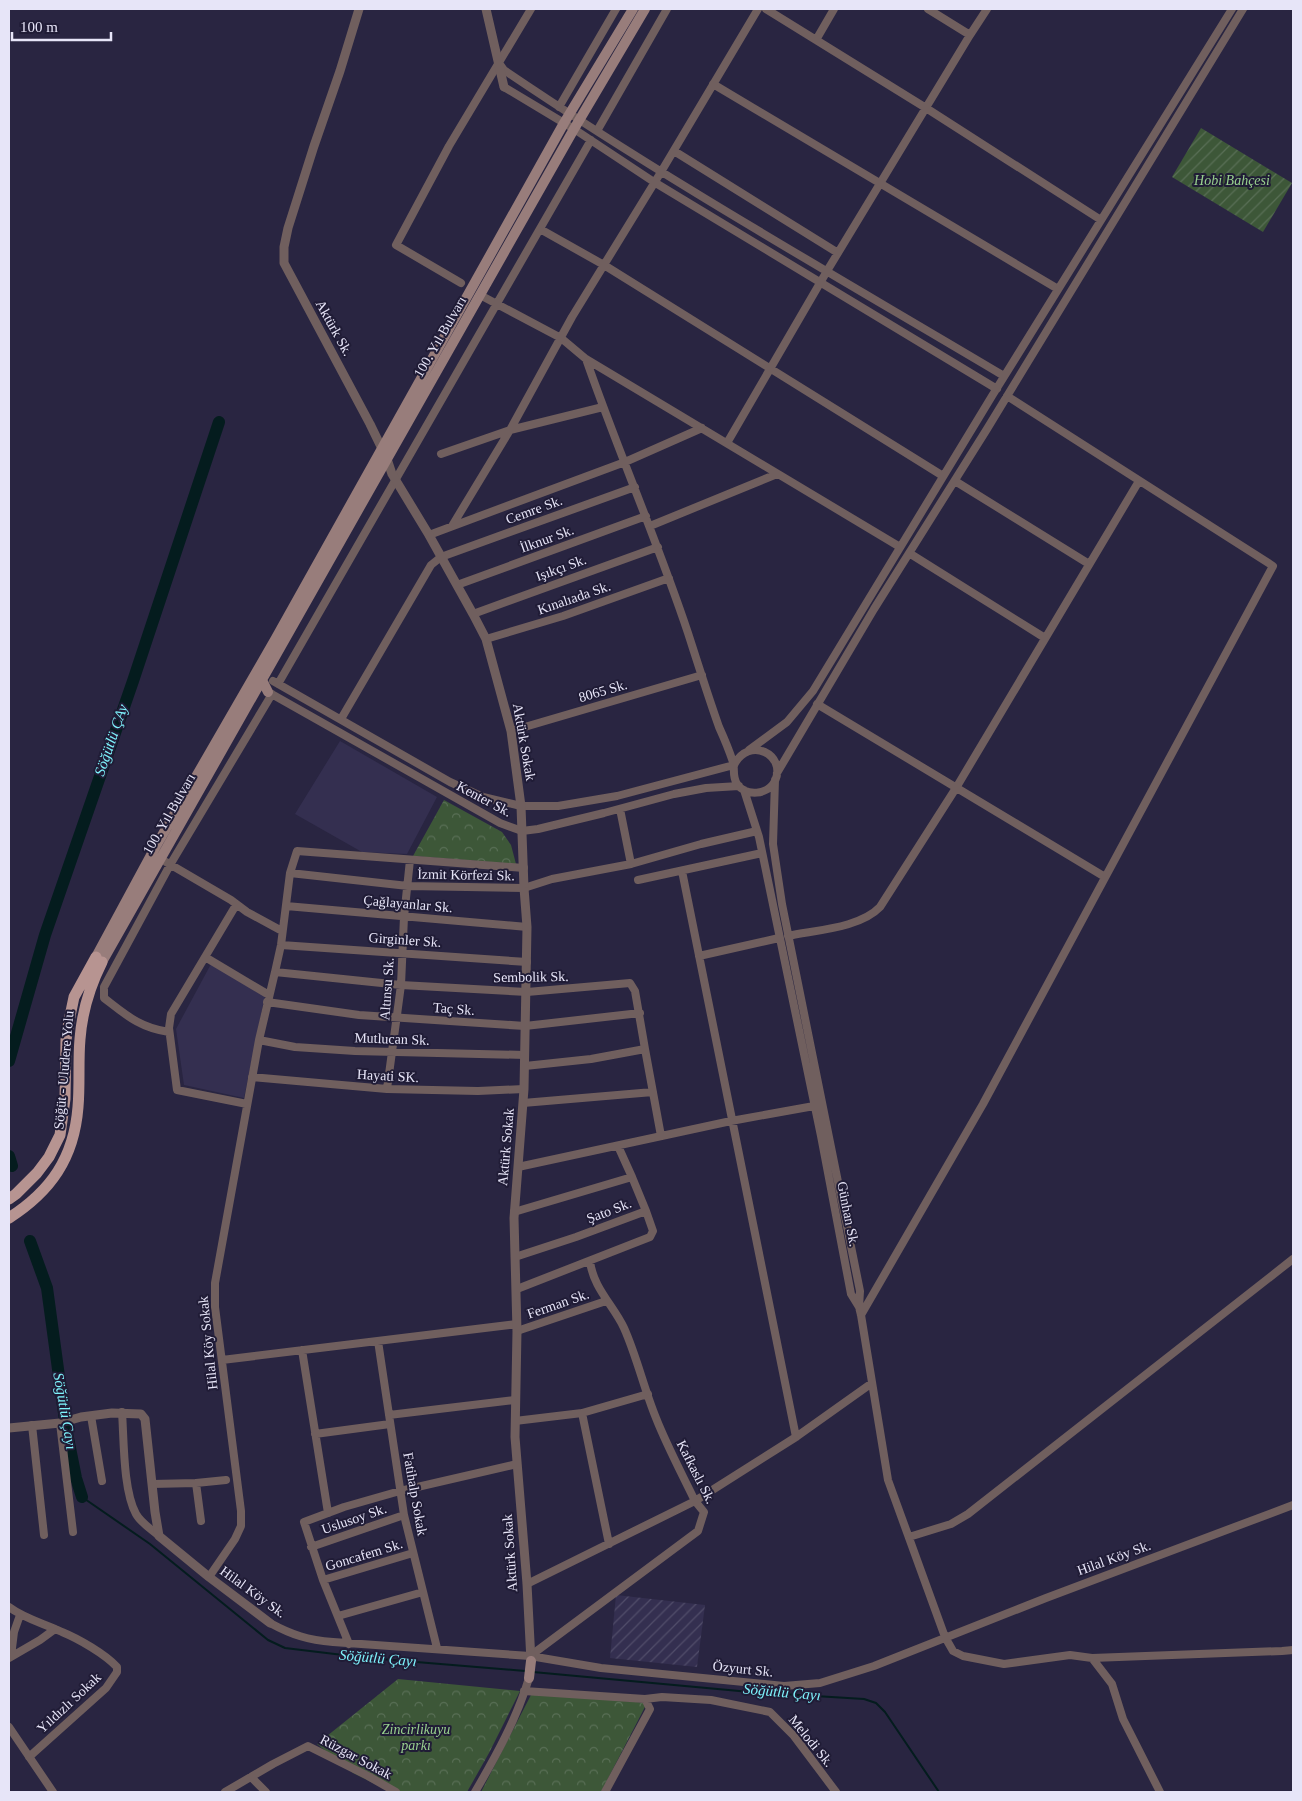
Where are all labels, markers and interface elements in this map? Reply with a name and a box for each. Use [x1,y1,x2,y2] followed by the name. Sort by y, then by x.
[12,10,111,42] scale bar
[20,19,58,35] text: 100 m
[1193,173,1270,188] park label: Hobi Bahçesi
[411,294,469,380] street label: 100. Yıl Bulvarı
[313,297,355,359] street label: Aktürk Sk.
[504,493,564,527] street label: Cemre Sk.
[518,522,576,556] street label: İlknur Sk.
[534,552,588,584] street label: Işıkçı Sk.
[536,579,612,617] street label: Kınalıada Sk.
[577,677,629,705] street label: 8065 Sk.
[91,702,131,778] water label: Söğütlü ÇAy
[510,702,538,782] street label: Aktürk Sokak
[140,771,198,857] street label: 100. Yıl Bulvarı
[454,778,514,820] street label: Kenter Sk.
[417,867,515,883] street label: İzmit Körfezi Sk.
[363,893,453,915] street label: Çağlayanlar Sk.
[368,930,442,950] street label: Girginler Sk.
[377,957,397,1021] street label: Altınsu Sk.
[493,969,569,985] street label: Sembolik Sk.
[433,1000,475,1018] street label: Taç Sk.
[51,1010,77,1130] street label: Söğüt - Uludere Yolu
[354,1030,430,1048] street label: Mutlucan Sk.
[357,1067,419,1085] street label: Hayati SK.
[495,1107,517,1187] street label: Aktürk Sokak
[834,1180,862,1248] street label: Günhan Sk.
[585,1196,633,1226] street label: Şato Sk.
[525,1286,591,1322] street label: Ferman Sk.
[196,1295,220,1391] street label: Hilal Köy Sokak
[50,1371,80,1451] water label: Söğütlü Çayı
[674,1438,718,1506] street label: Kafkaslı Sk.
[400,1451,430,1537] street label: Fatihalp Sokak
[320,1501,388,1537] street label: Uslusoy Sk.
[500,1513,520,1593] street label: Aktürk Sokak
[324,1536,404,1574] street label: Goncafem Sk.
[1075,1538,1153,1578] street label: Hilal Köy Sk.
[217,1563,289,1621] street label: Hilal Köy Sk.
[338,1647,418,1669] water label: Söğütlü Çayı
[712,1657,774,1680] street label: Özyurt Sk.
[34,1670,104,1736] street label: Yıldızlı Sokak
[742,1681,822,1703] water label: Söğütlü Çayı
[786,1712,836,1770] street label: Melodi Sk.
[382,1722,450,1753] park label: Zincirlikuyu parkı
[318,1732,394,1782] street label: Rüzgar Sokak

